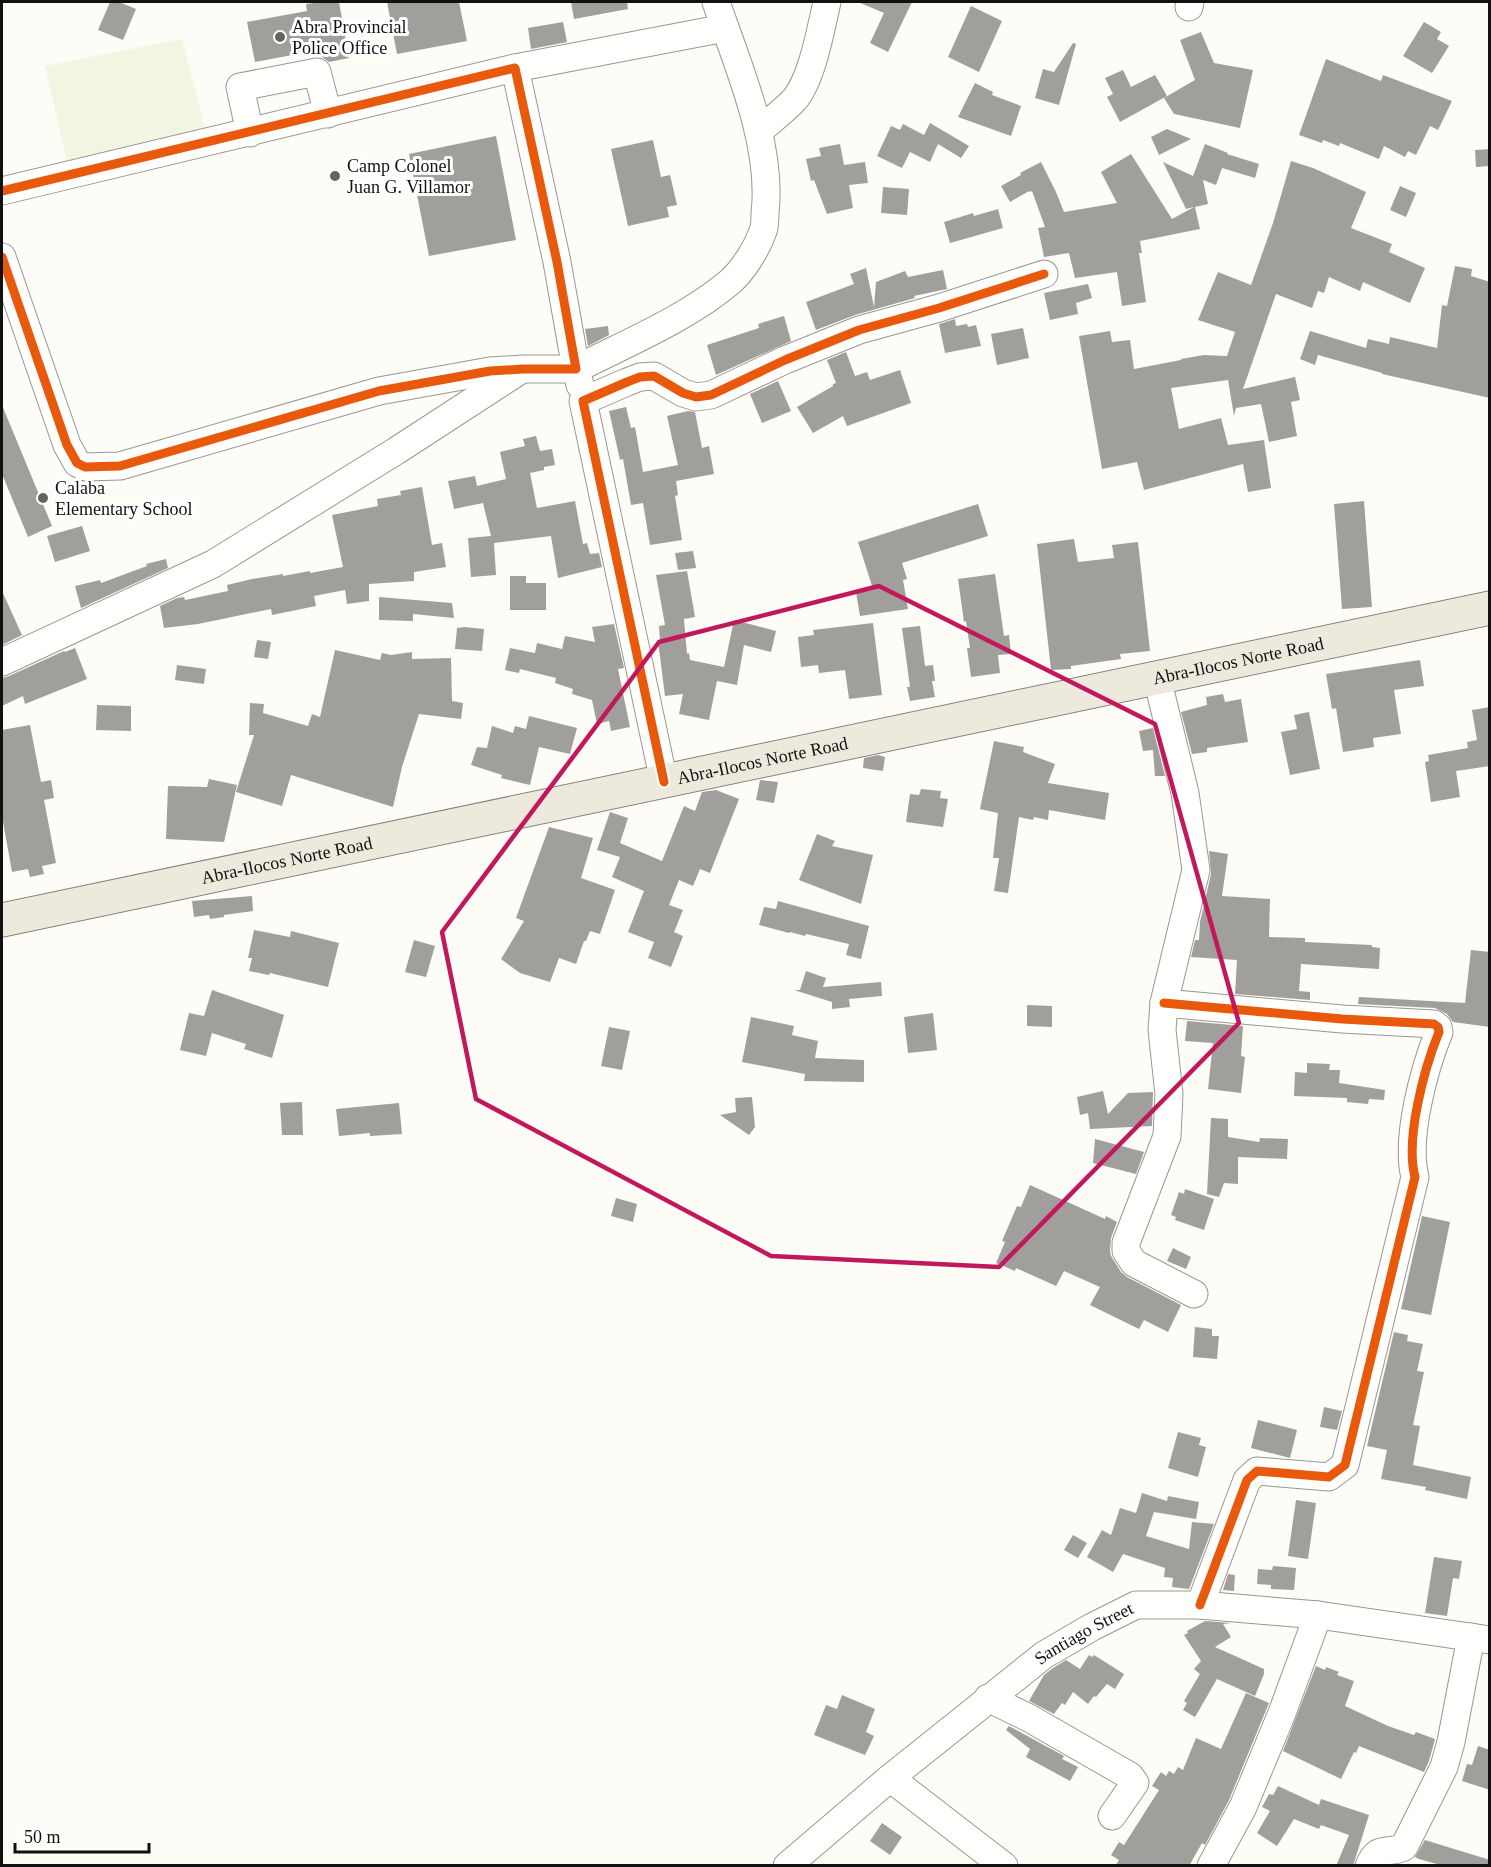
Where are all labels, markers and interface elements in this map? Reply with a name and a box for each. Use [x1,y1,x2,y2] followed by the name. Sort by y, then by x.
[292,17,406,58] place label: Abra Provincial Police Office
[273,30,287,44] marker: Abra Provincial Police Office
[347,156,470,197] place label: Camp Colonel Juan G. Villamor
[328,169,342,183] marker: Camp Colonel Juan G. Villamor
[55,478,192,519] place label: Calaba Elementary School
[36,491,50,505] marker: Calaba Elementary School
[1151,633,1325,688] street label: Abra-Ilocos Norte Road
[675,733,850,788] street label: Abra-Ilocos Norte Road
[200,833,374,888] street label: Abra-Ilocos Norte Road
[1030,1598,1136,1669] street label: Santiago Street
[15,1816,148,1854] scale bar
[24,1827,61,1847] text: 50 m

